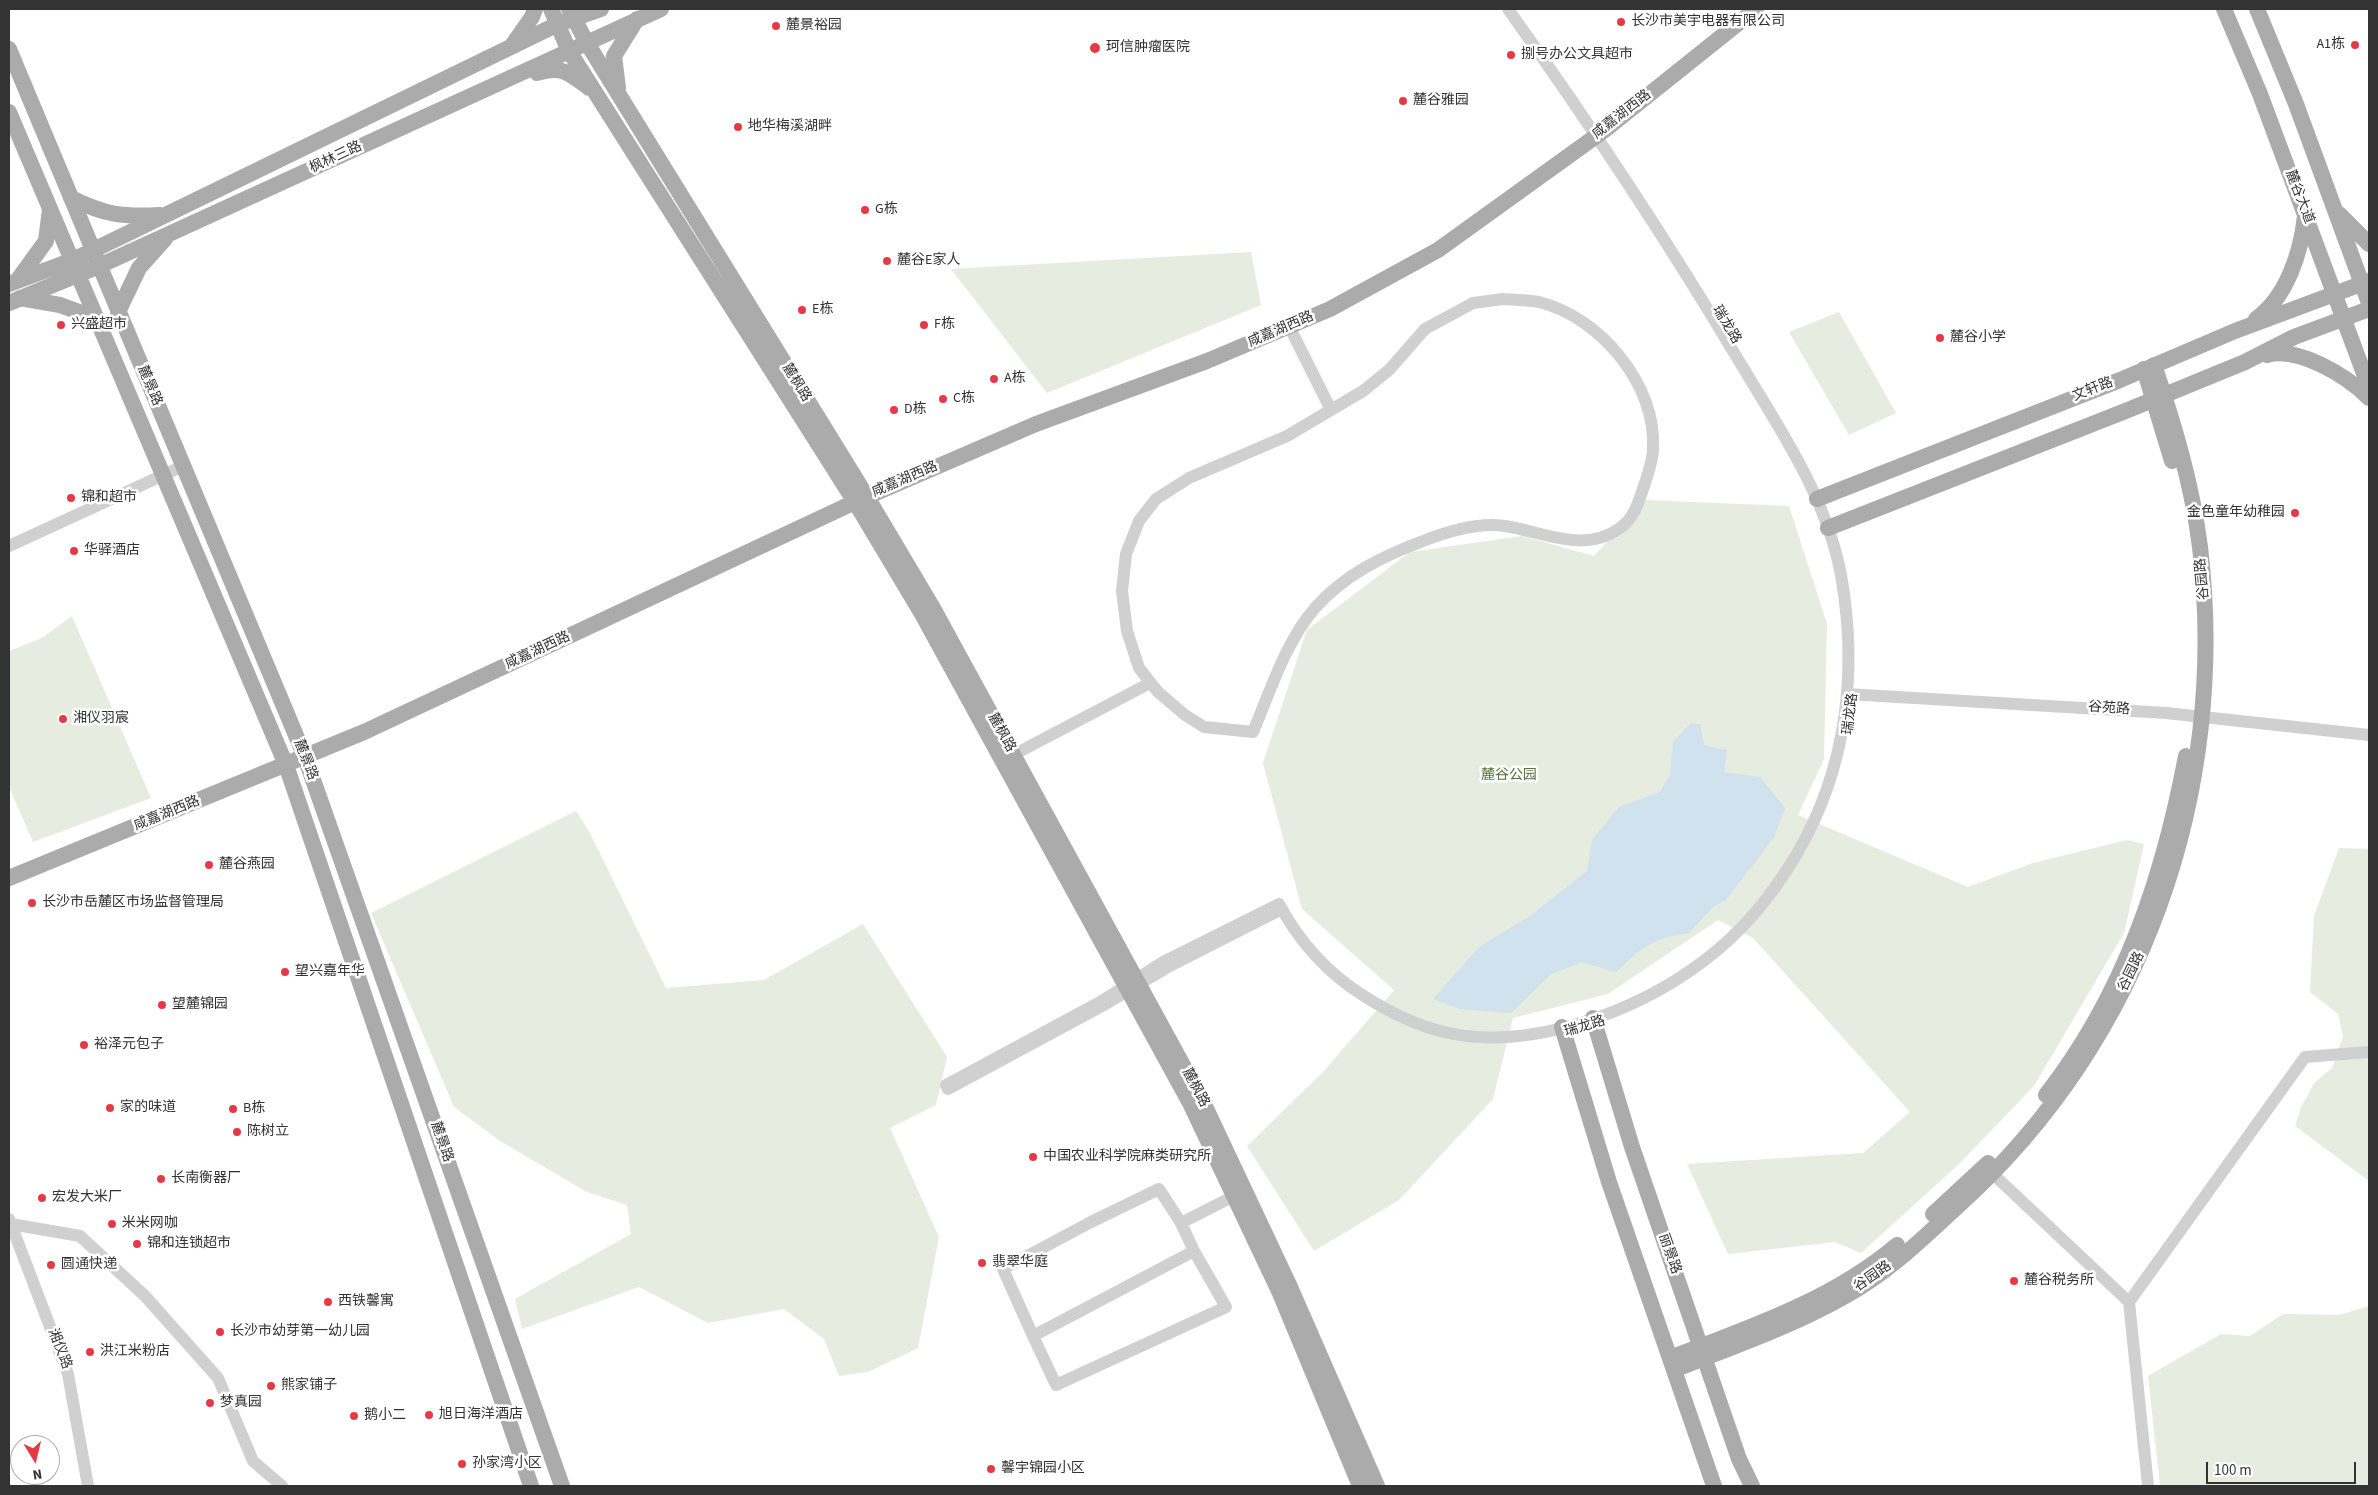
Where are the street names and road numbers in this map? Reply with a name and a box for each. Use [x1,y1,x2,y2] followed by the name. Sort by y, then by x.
[1589,87,1655,143] street label: 咸嘉湖西路
[307,139,365,177] street label: 枫林三路
[2281,168,2317,226] street label: 麓谷大道
[1708,303,1744,347] street label: 瑞龙路
[1246,309,1316,351] street label: 咸嘉湖西路
[778,361,814,405] street label: 麓枫路
[133,363,165,409] street label: 麓景路
[2070,375,2116,405] street label: 文轩路
[870,459,940,501] street label: 咸嘉湖西路
[2193,557,2213,601] street label: 谷园路
[503,629,573,673] street label: 咸嘉湖西路
[1840,692,1862,736] street label: 瑞龙路
[2087,699,2131,719] street label: 谷苑路
[983,711,1019,755] street label: 麓枫路
[290,737,320,783] street label: 麓景路
[131,793,203,835] street label: 咸嘉湖西路
[2115,949,2149,995] street label: 谷园路
[1562,1013,1608,1041] street label: 瑞龙路
[1178,1066,1212,1110] street label: 麓枫路
[426,1119,456,1165] street label: 麓景路
[1654,1231,1684,1277] street label: 丽景路
[1851,1258,1895,1296] street label: 谷园路
[44,1326,74,1372] street label: 湘仪路

